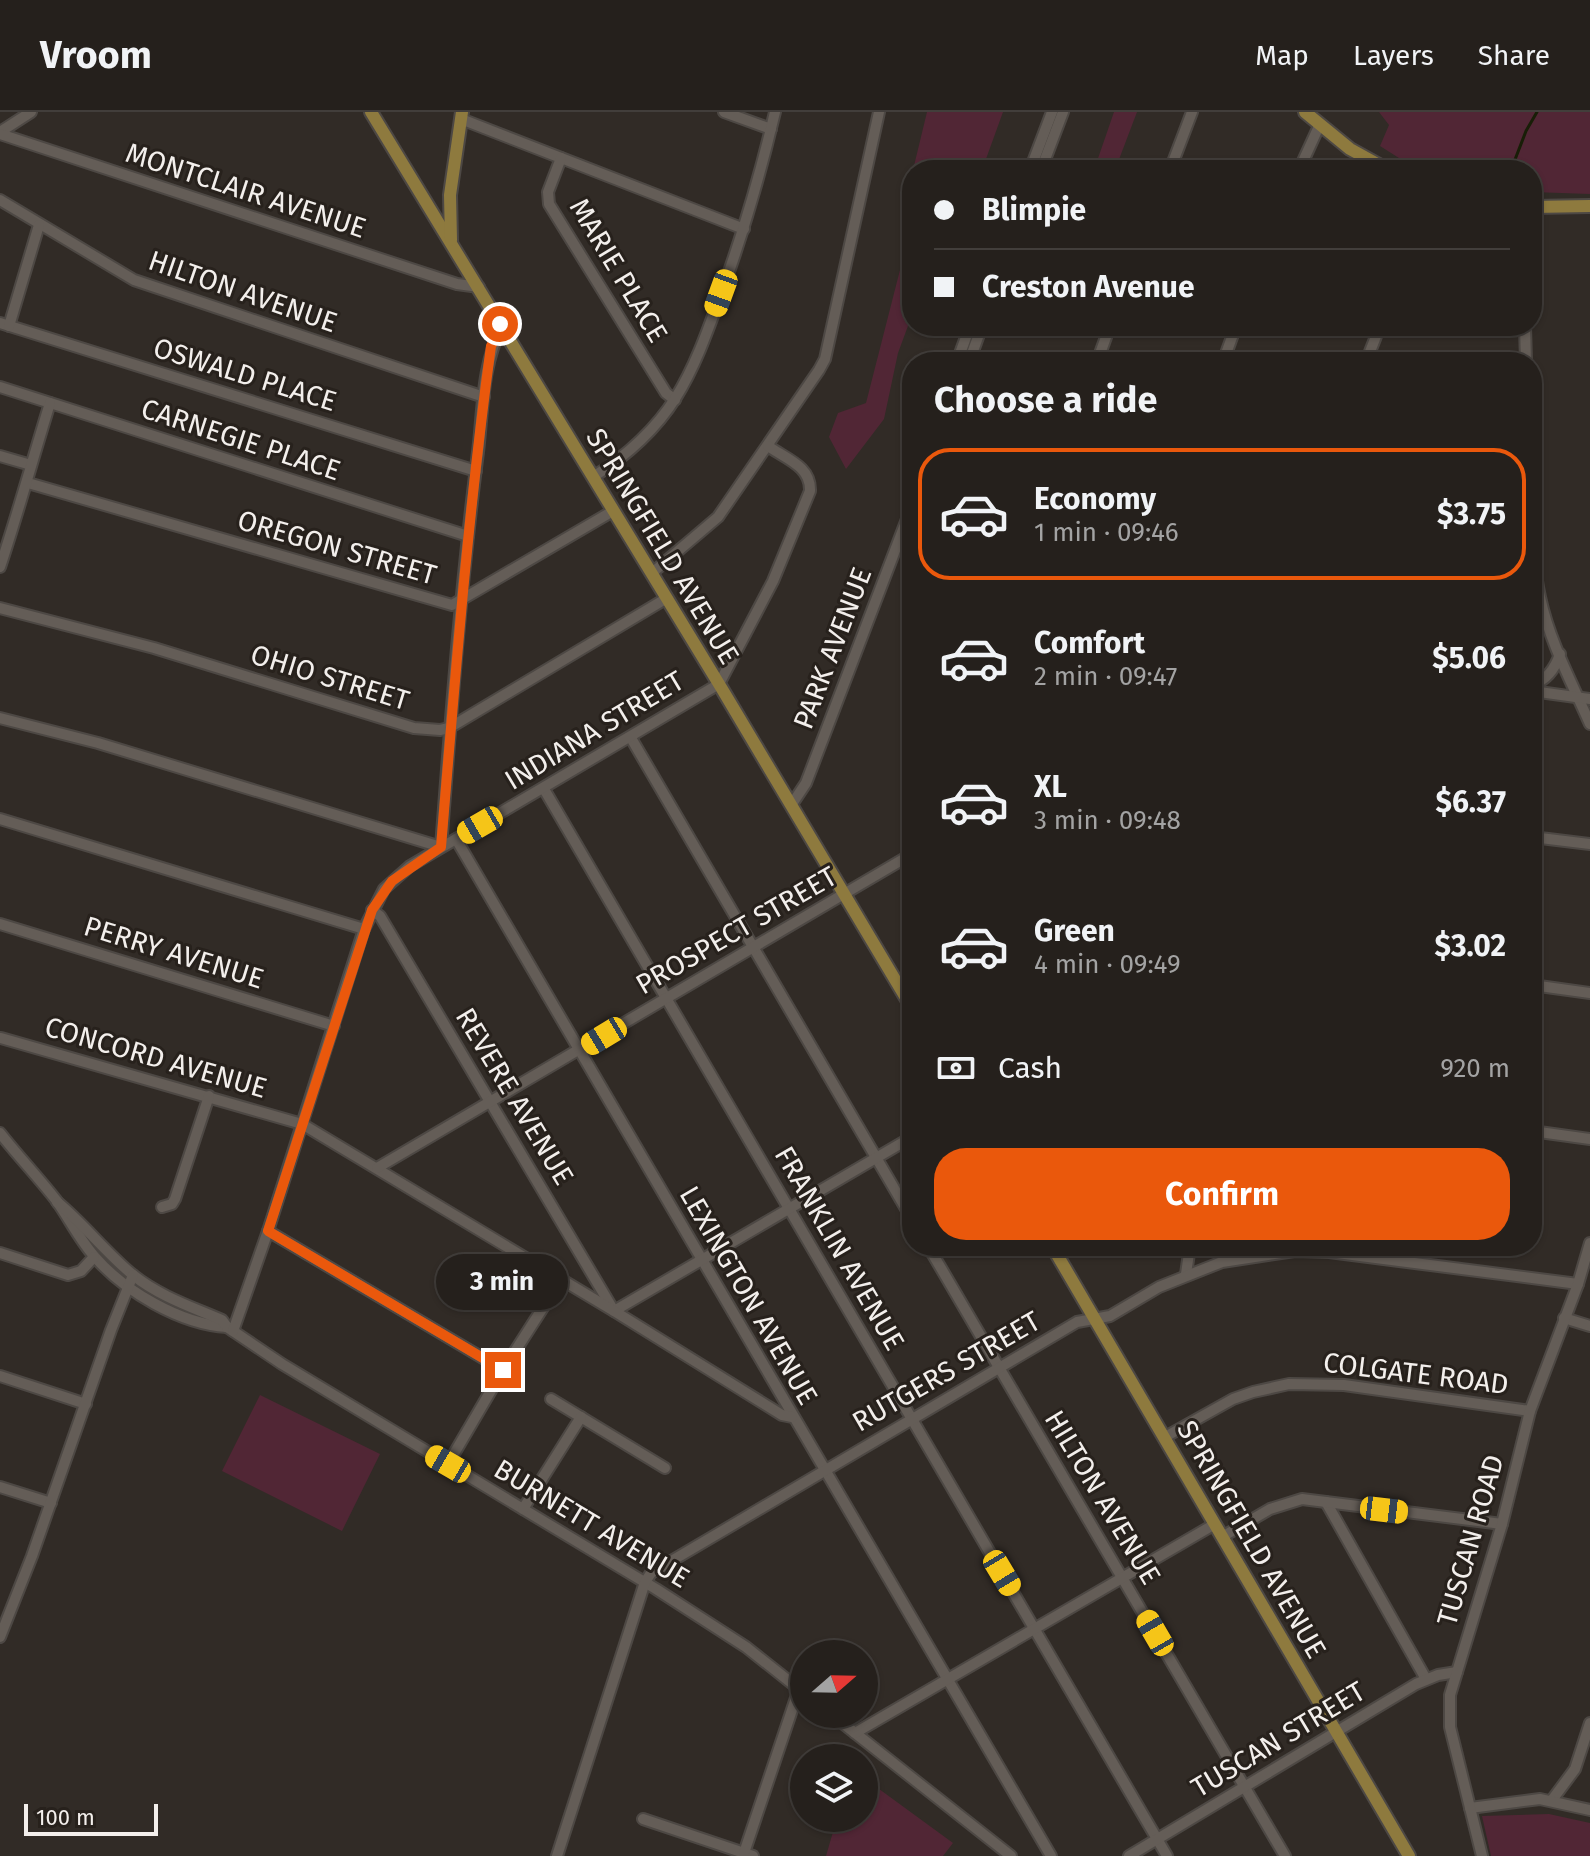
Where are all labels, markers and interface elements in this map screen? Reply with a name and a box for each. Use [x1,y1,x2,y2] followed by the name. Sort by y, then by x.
[40,32,152,78] text: Vroom
[1255,39,1309,72] text: Map
[1353,39,1434,72] text: Layers
[1478,39,1550,72] text: Share
[122,136,370,245] street label: MONTCLAIR AVENUE
[563,192,674,348] street label: MARIE PLACE
[982,192,1086,228] text: Blimpie
[144,244,341,339] street label: HILTON AVENUE
[702,266,740,320] car
[982,269,1195,305] text: Creston Avenue
[482,306,518,342] route start
[149,331,340,418] street label: OSWALD PLACE
[934,378,1157,422] text: Choose a ride
[137,392,345,487] street label: CARNEGIE PLACE
[579,423,746,670] street label: SPRINGFIELD AVENUE
[938,478,1010,550] icon: car
[1034,481,1156,517] text: Economy
[1437,496,1506,532] text: $3.75
[234,503,440,592] street label: OREGON STREET
[1034,517,1179,548] text: 1 min · 09:46
[787,563,878,734] street label: PARK AVENUE
[938,622,1010,694] icon: car
[1034,625,1145,661] text: Comfort
[247,638,414,717] street label: OHIO STREET
[1432,640,1506,676] text: $5.06
[1034,661,1177,692] text: 2 min · 09:47
[499,664,690,797] street label: INDIANA STREET
[938,766,1010,838] icon: car
[1034,769,1067,805] text: XL
[1435,784,1506,820] text: $6.37
[453,803,507,847] car
[1034,805,1181,836] text: 3 min · 09:48
[630,859,843,1001] street label: PROSPECT STREET
[80,909,268,995] street label: PERRY AVENUE
[938,910,1010,982] icon: car
[1034,913,1115,949] text: Green
[1434,928,1506,964] text: $3.02
[1034,949,1181,980] text: 4 min · 09:49
[449,1002,580,1191] street label: REVERE AVENUE
[41,1010,271,1105] street label: CONCORD AVENUE
[577,1013,631,1059] car
[934,1046,978,1090] icon: cash
[998,1050,1062,1086] text: Cash
[1440,1053,1510,1084] text: 920 m
[768,1140,911,1356] street label: FRANKLIN AVENUE
[934,1148,1510,1240] button: Confirm
[673,1180,825,1410] street label: LEXINGTON AVENUE
[437,1254,569,1310] callout: 3 min
[470,1266,534,1297] text: 3 min
[846,1304,1046,1439] street label: RUTGERS STREET
[1322,1346,1510,1401] street label: COLGATE ROAD
[485,1352,521,1388] route end
[1038,1404,1167,1590] street label: HILTON AVENUE
[1170,1415,1333,1664] street label: SPRINGFIELD AVENUE
[421,1442,475,1486] car
[1430,1451,1511,1629] street label: TUSCAN ROAD
[488,1452,695,1595] street label: BURNETT AVENUE
[1359,1495,1409,1525] car
[979,1546,1025,1600] car
[1133,1606,1177,1660] car
[790,1640,878,1728] north arrow
[790,1640,878,1832] map controls
[1185,1674,1372,1804] street label: TUSCAN STREET
[790,1744,878,1832] button: layers
[24,1800,158,1836] scale bar
[36,1804,95,1831] text: 100 m

